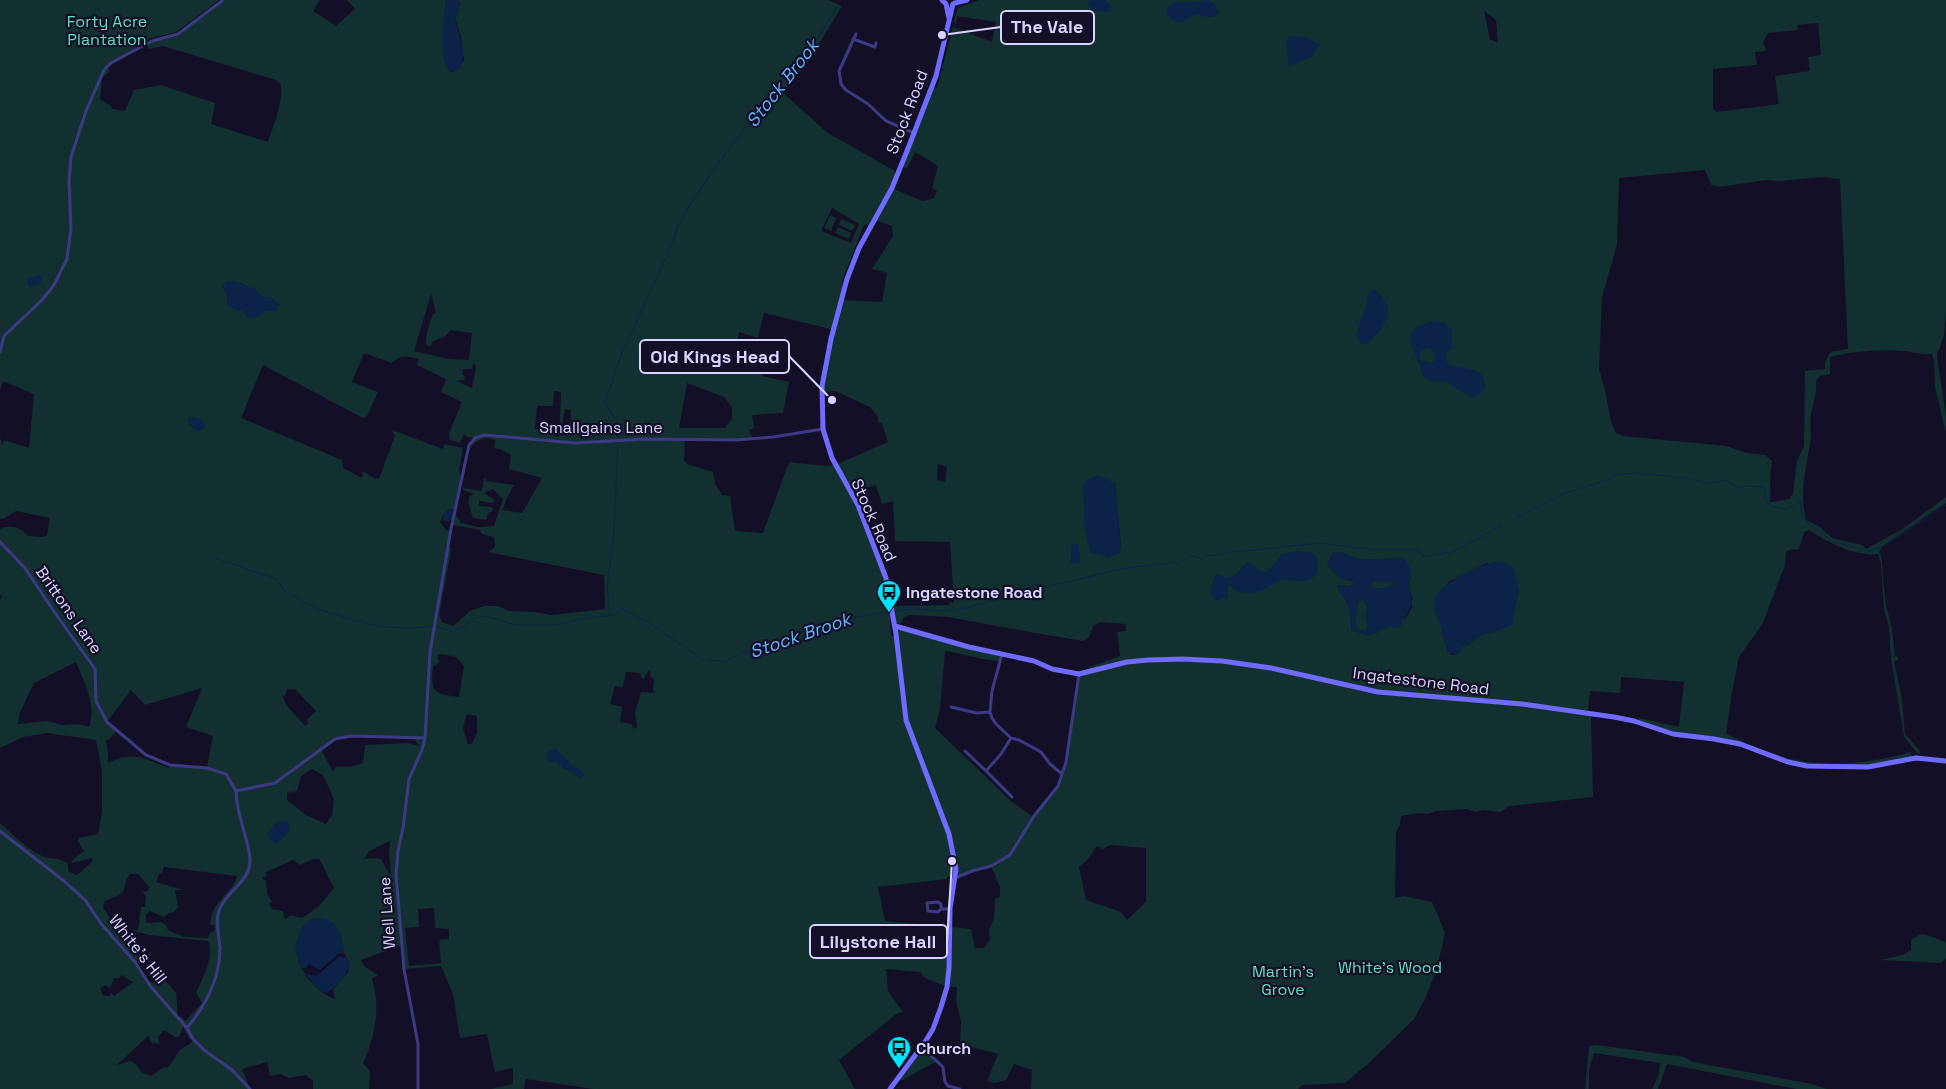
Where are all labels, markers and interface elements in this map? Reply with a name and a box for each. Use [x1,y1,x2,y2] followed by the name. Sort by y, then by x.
[67,11,147,50] park label: Forty Acre Plantation
[1001,11,1094,44] callout: The Vale
[1011,15,1083,38] text: The Vale
[740,33,825,132] water label: Stock Brook
[881,67,933,157] street label: Stock Road
[640,340,789,373] callout: Old Kings Head
[650,345,780,368] text: Old Kings Head
[539,417,663,438] street label: Smallgains Lane
[846,475,902,565] street label: Stock Road
[31,562,107,658] street label: Brittons Lane
[876,579,902,613] bus stop icon: Ingatestone Road
[906,582,1043,603] place label: Ingatestone Road
[746,606,856,663] water label: Stock Brook
[1352,662,1490,700] street label: Ingatestone Road
[374,876,400,950] street label: Well Lane
[104,910,172,988] street label: White's Hill
[810,925,947,958] callout: Lilystone Hall
[820,930,936,953] text: Lilystone Hall
[1338,957,1442,978] park label: White's Wood
[1252,961,1314,1000] park label: Martin's Grove
[886,1035,912,1069] bus stop icon: Church
[916,1038,971,1059] place label: Church

